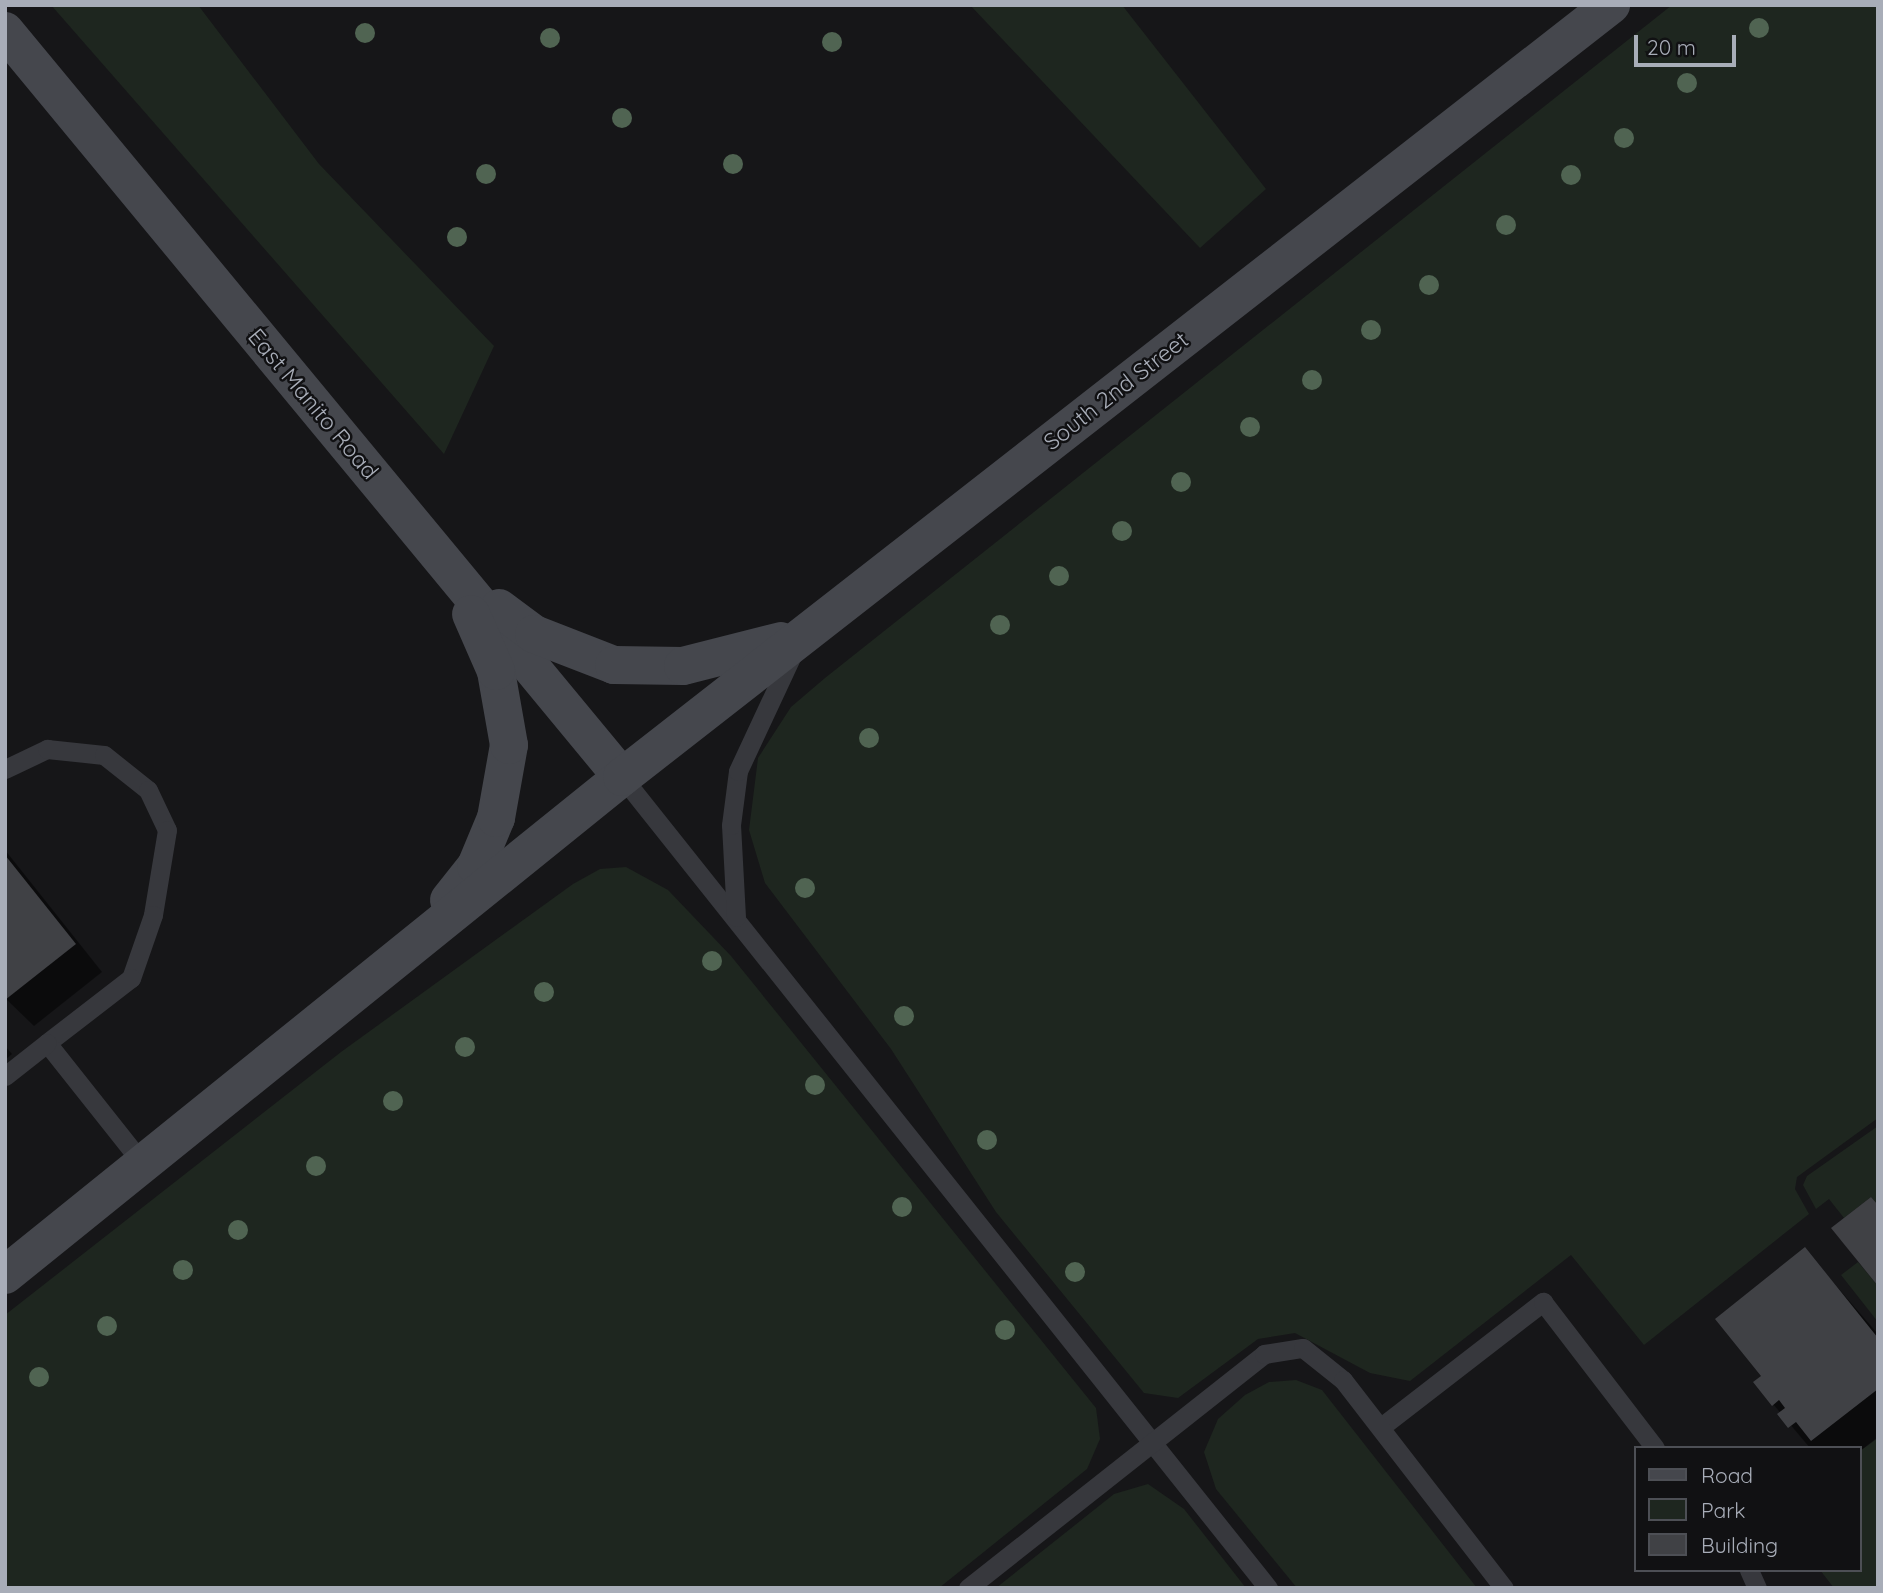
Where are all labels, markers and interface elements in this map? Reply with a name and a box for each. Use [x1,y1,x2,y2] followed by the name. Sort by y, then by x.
[1638,21,1740,65] scale bar
[1647,34,1696,60] text: 20 m
[242,323,384,485] street label: East Manito Road
[1038,326,1194,456] street label: South 2nd Street
[1634,1446,1862,1572] legend
[1701,1462,1753,1488] text: Road
[1701,1497,1745,1523] text: Park
[1701,1532,1778,1558] text: Building

